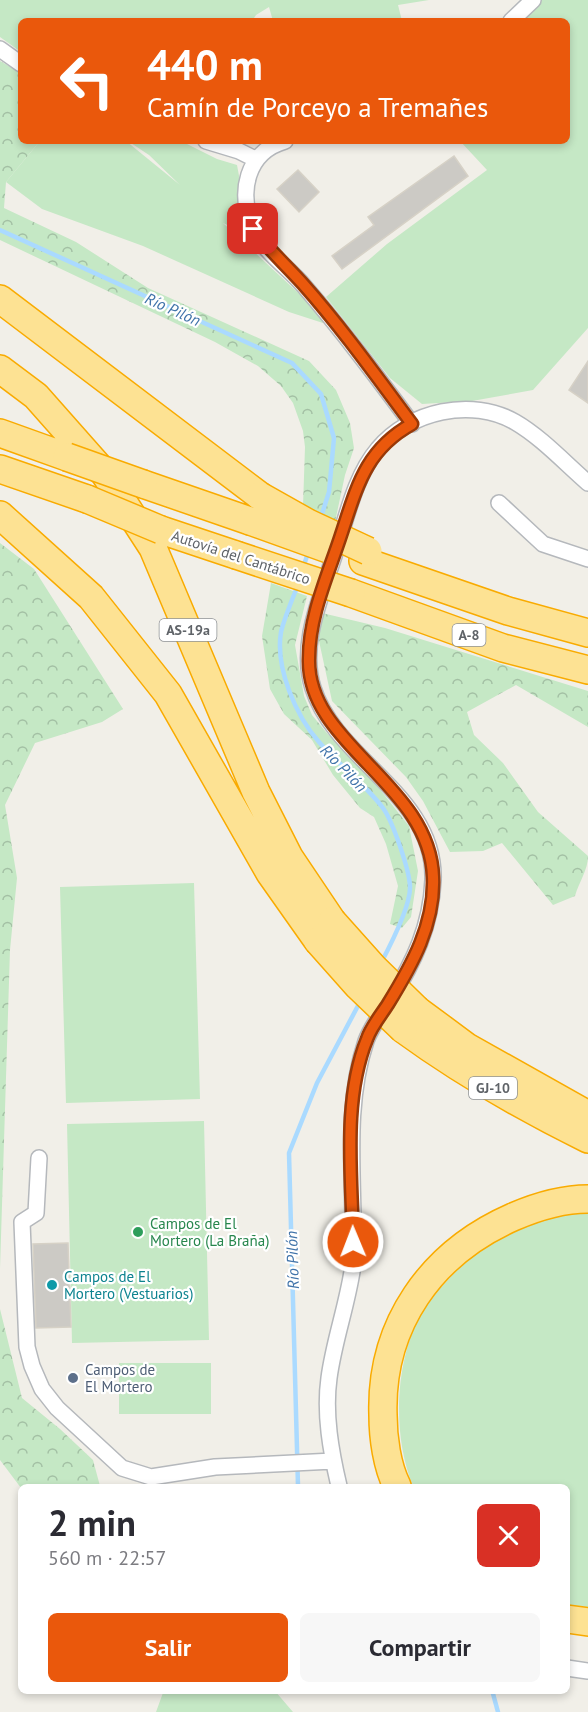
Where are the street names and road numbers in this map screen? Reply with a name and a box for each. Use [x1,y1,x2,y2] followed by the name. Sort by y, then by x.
[169,526,313,588] street label: Autovía del Cantábrico
[160,619,216,641] road number: AS-19a
[452,624,486,646] road number: A-8
[469,1077,517,1099] road number: GJ-10

